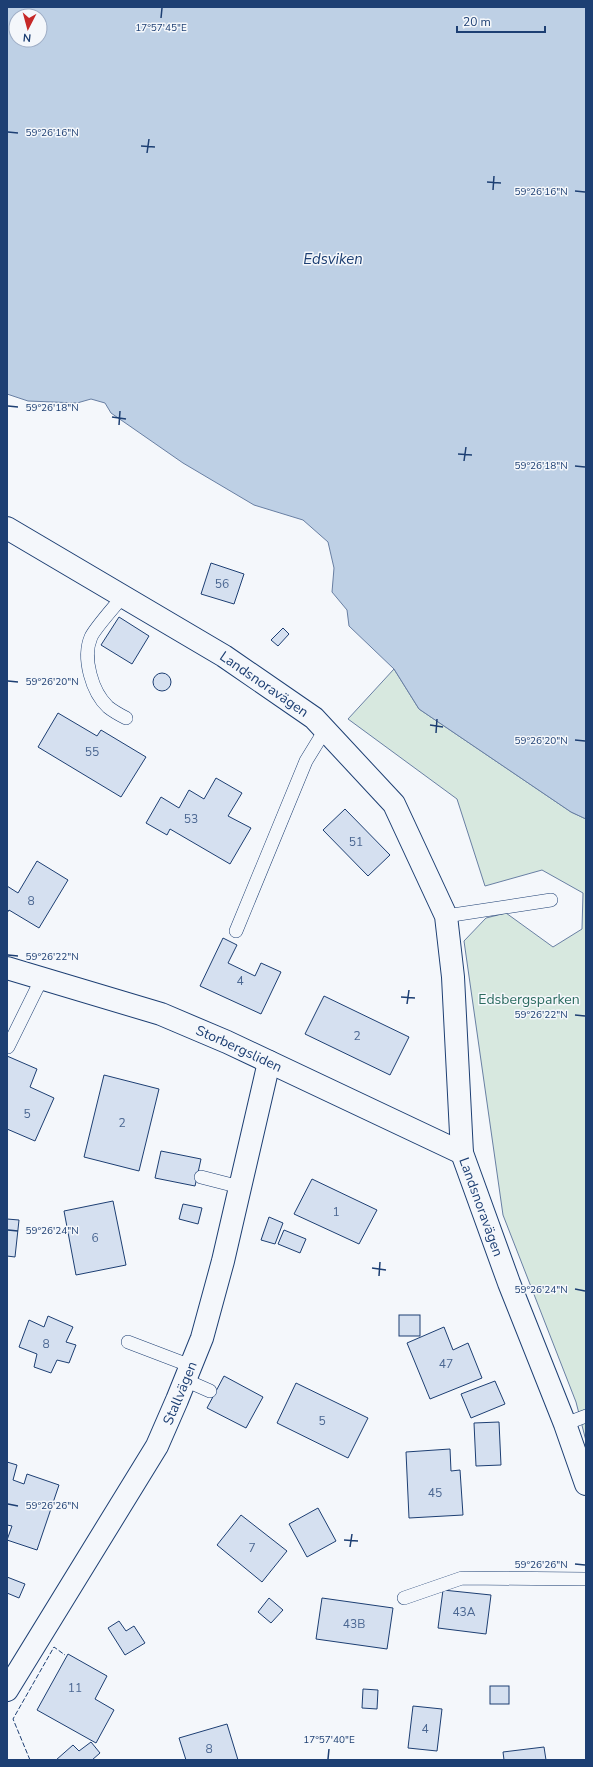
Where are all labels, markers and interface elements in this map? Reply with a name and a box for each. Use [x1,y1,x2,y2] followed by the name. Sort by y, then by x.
[8,8,48,48] north arrow
[457,8,545,34] scale bar
[463,14,491,30] text: 20 m
[135,21,187,35] text: 17°57'45"E
[22,30,32,45] text: N
[25,126,79,140] text: 59°26'16"N
[514,185,568,199] text: 59°26'16"N
[303,249,363,269] water label: Edsviken
[25,401,79,415] text: 59°26'18"N
[514,459,568,473] text: 59°26'18"N
[215,576,229,592] house number: 56
[216,647,312,722] street label: Landsnoravägen
[25,675,79,689] text: 59°26'20"N
[514,734,568,748] text: 59°26'20"N
[85,744,99,760] house number: 55
[184,811,198,827] house number: 53
[349,834,363,850] house number: 51
[27,893,35,909] house number: 8
[25,950,79,964] text: 59°26'22"N
[236,973,244,989] house number: 4
[478,990,580,1009] park label: Edsbergsparken
[514,1008,568,1022] text: 59°26'22"N
[193,1021,285,1077] street label: Storbergsliden
[353,1028,361,1044] house number: 2
[23,1106,31,1122] house number: 5
[118,1115,126,1131] house number: 2
[454,1155,508,1259] street label: Landsnoravägen
[332,1204,340,1220] house number: 1
[25,1224,79,1238] text: 59°26'24"N
[91,1230,99,1246] house number: 6
[514,1283,568,1297] text: 59°26'24"N
[42,1336,50,1352] house number: 8
[439,1356,453,1372] house number: 47
[158,1359,202,1428] street label: Stallvägen
[318,1413,326,1429] house number: 5
[428,1485,442,1501] house number: 45
[25,1499,79,1513] text: 59°26'26"N
[248,1540,256,1556] house number: 7
[514,1558,568,1572] text: 59°26'26"N
[452,1604,476,1620] house number: 43A
[343,1616,365,1632] house number: 43B
[68,1680,82,1696] house number: 11
[421,1721,429,1737] house number: 4
[303,1733,355,1747] text: 17°57'40"E
[205,1741,213,1757] house number: 8

